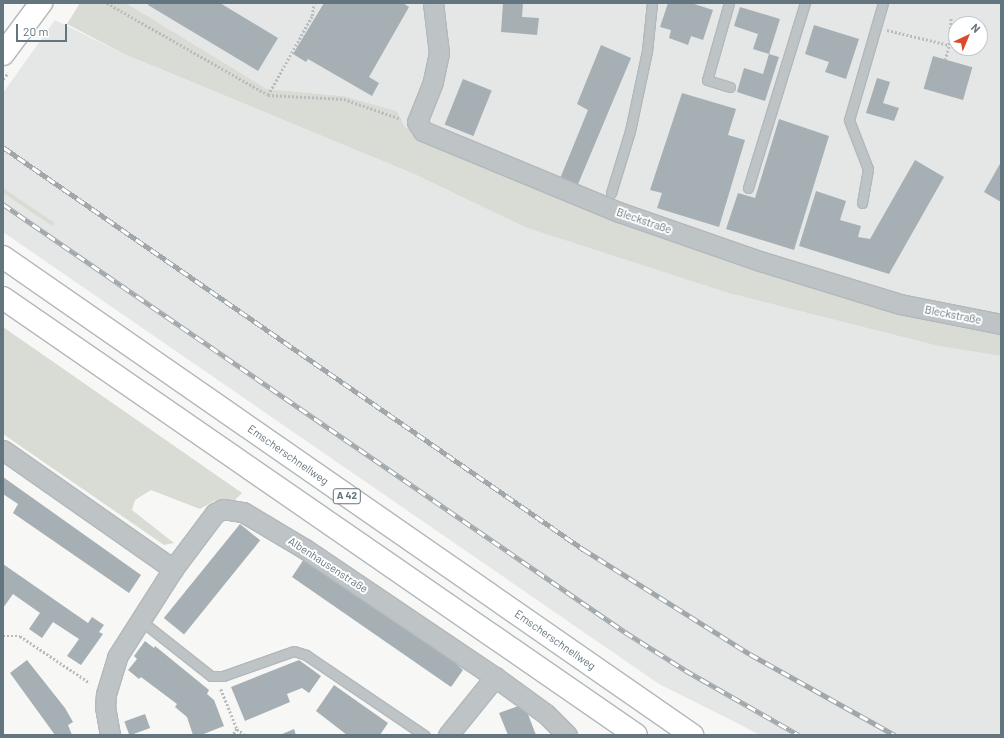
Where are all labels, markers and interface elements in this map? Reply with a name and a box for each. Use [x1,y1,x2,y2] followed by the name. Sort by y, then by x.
[18,16,69,42] scale bar
[948,16,988,56] north arrow
[969,21,983,35] text: N
[23,24,49,38] text: 20 m
[615,205,673,237] street label: Bleckstraße
[924,303,982,327] street label: Bleckstraße
[245,422,331,488] street label: Emscherschnellweg
[332,488,362,504] road number: A 42
[286,534,370,596] street label: Albenhausenstraße
[512,607,598,673] street label: Emscherschnellweg

